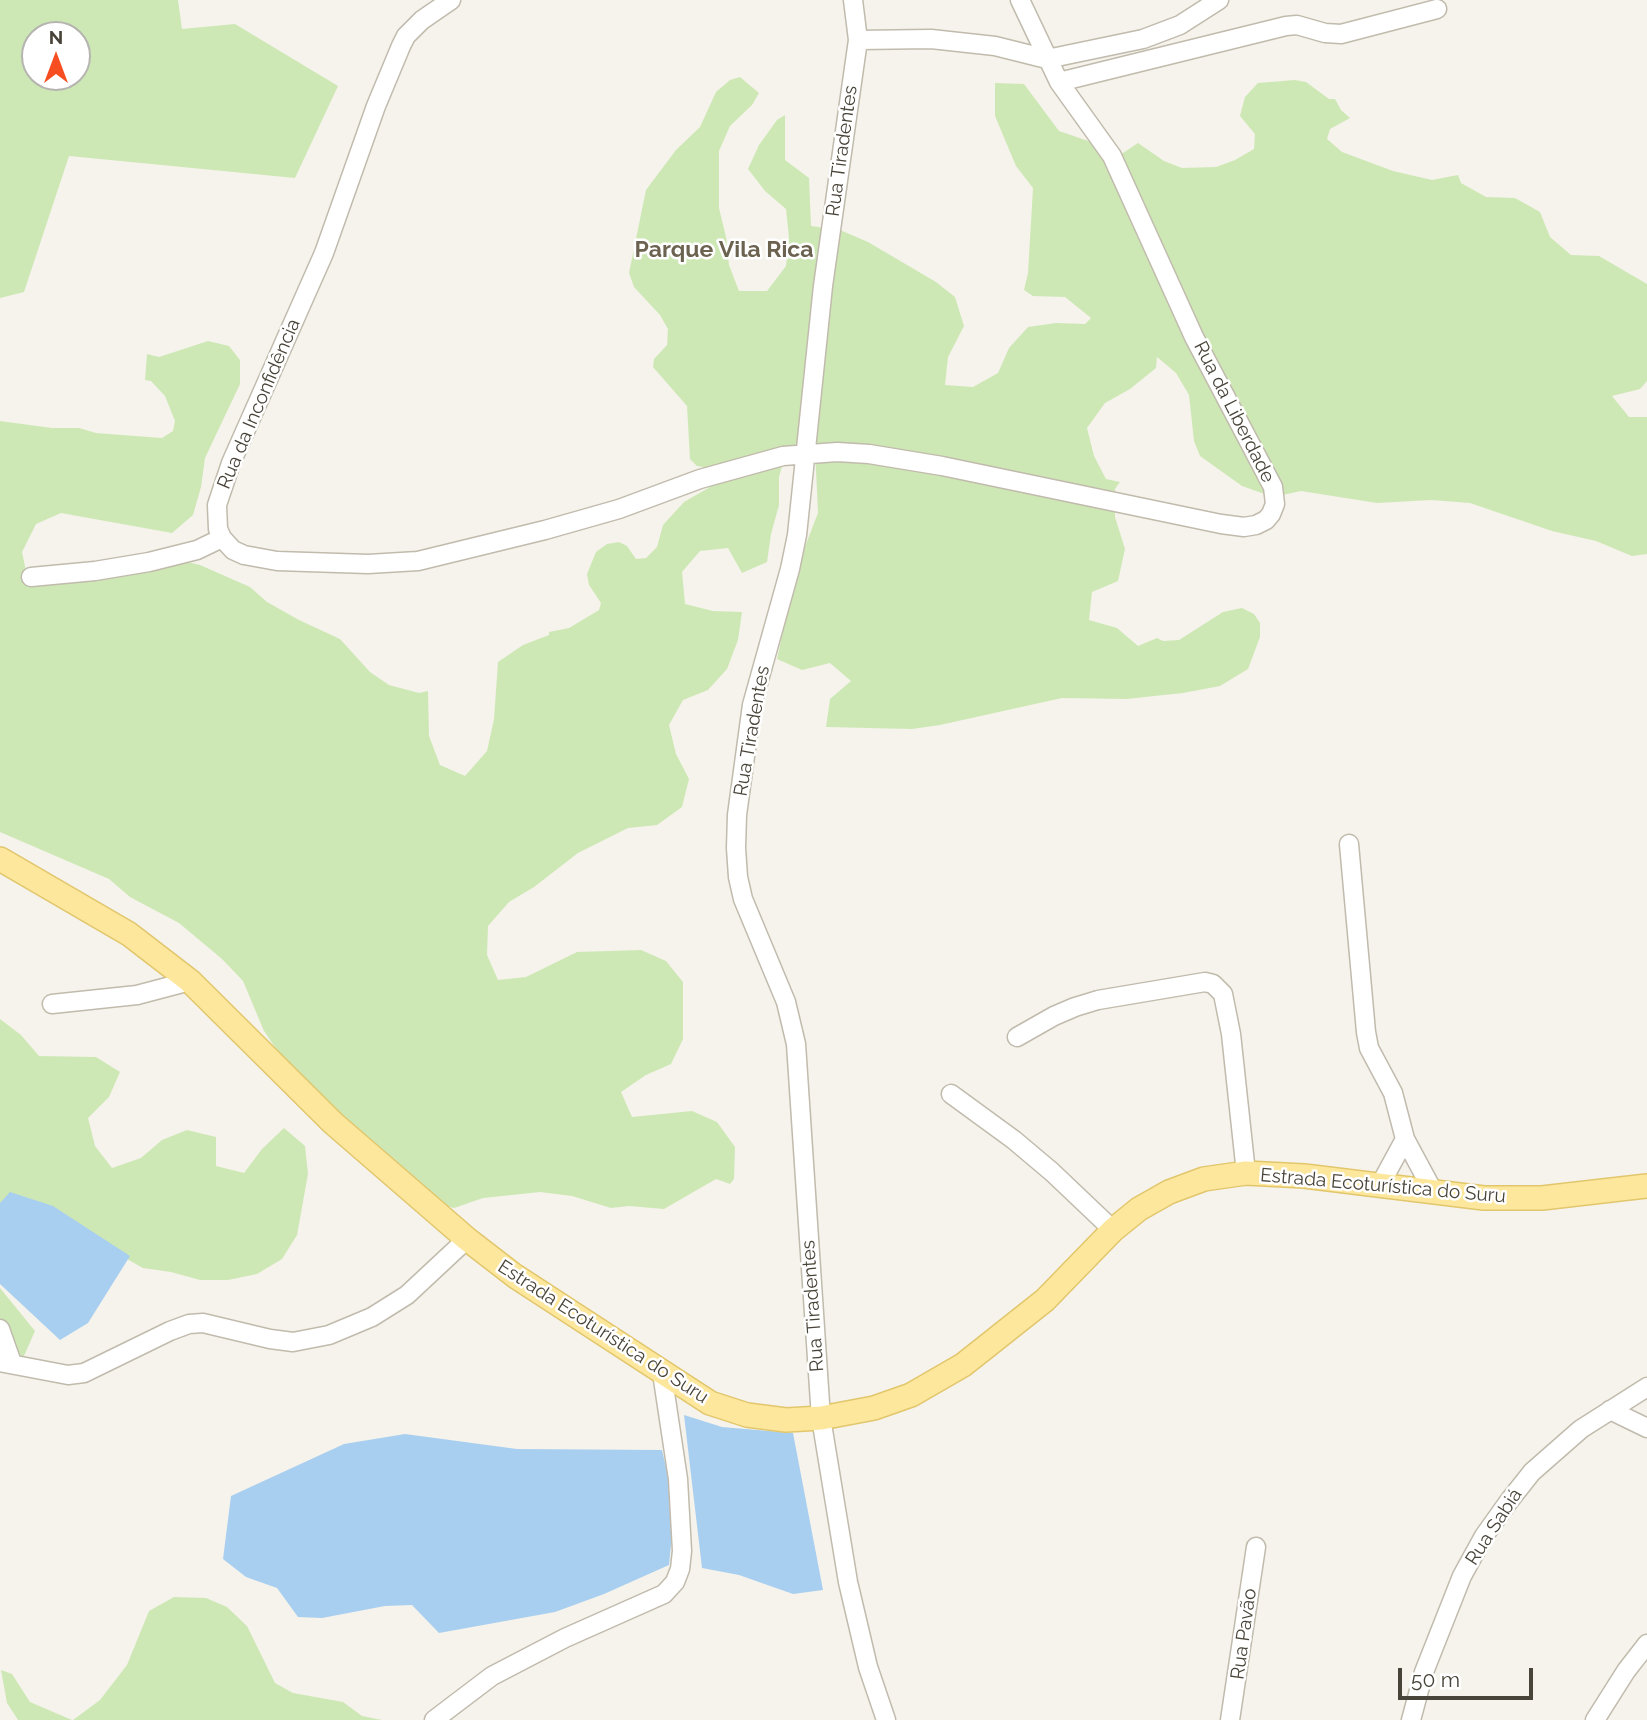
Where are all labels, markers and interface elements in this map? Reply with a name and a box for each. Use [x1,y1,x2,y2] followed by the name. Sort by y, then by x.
[21,21,91,91] north arrow
[49,26,63,48] text: N
[822,84,862,218] street label: Rua Tiradentes
[635,236,813,264] district label: Parque Vila Rica
[213,315,305,493] street label: Rua da Inconfidência
[1189,338,1279,486] street label: Rua da Liberdade
[729,664,775,798] street label: Rua Tiradentes
[1259,1164,1507,1208] street label: Estrada Ecoturística do Suru
[797,1239,829,1373] street label: Rua Tiradentes
[493,1255,713,1409] street label: Estrada Ecoturística do Suru
[1461,1484,1527,1570] street label: Rua Sabiá
[1226,1587,1262,1681] street label: Rua Pavão
[1402,1654,1537,1698] scale bar
[1411,1667,1460,1692] text: 50 m

